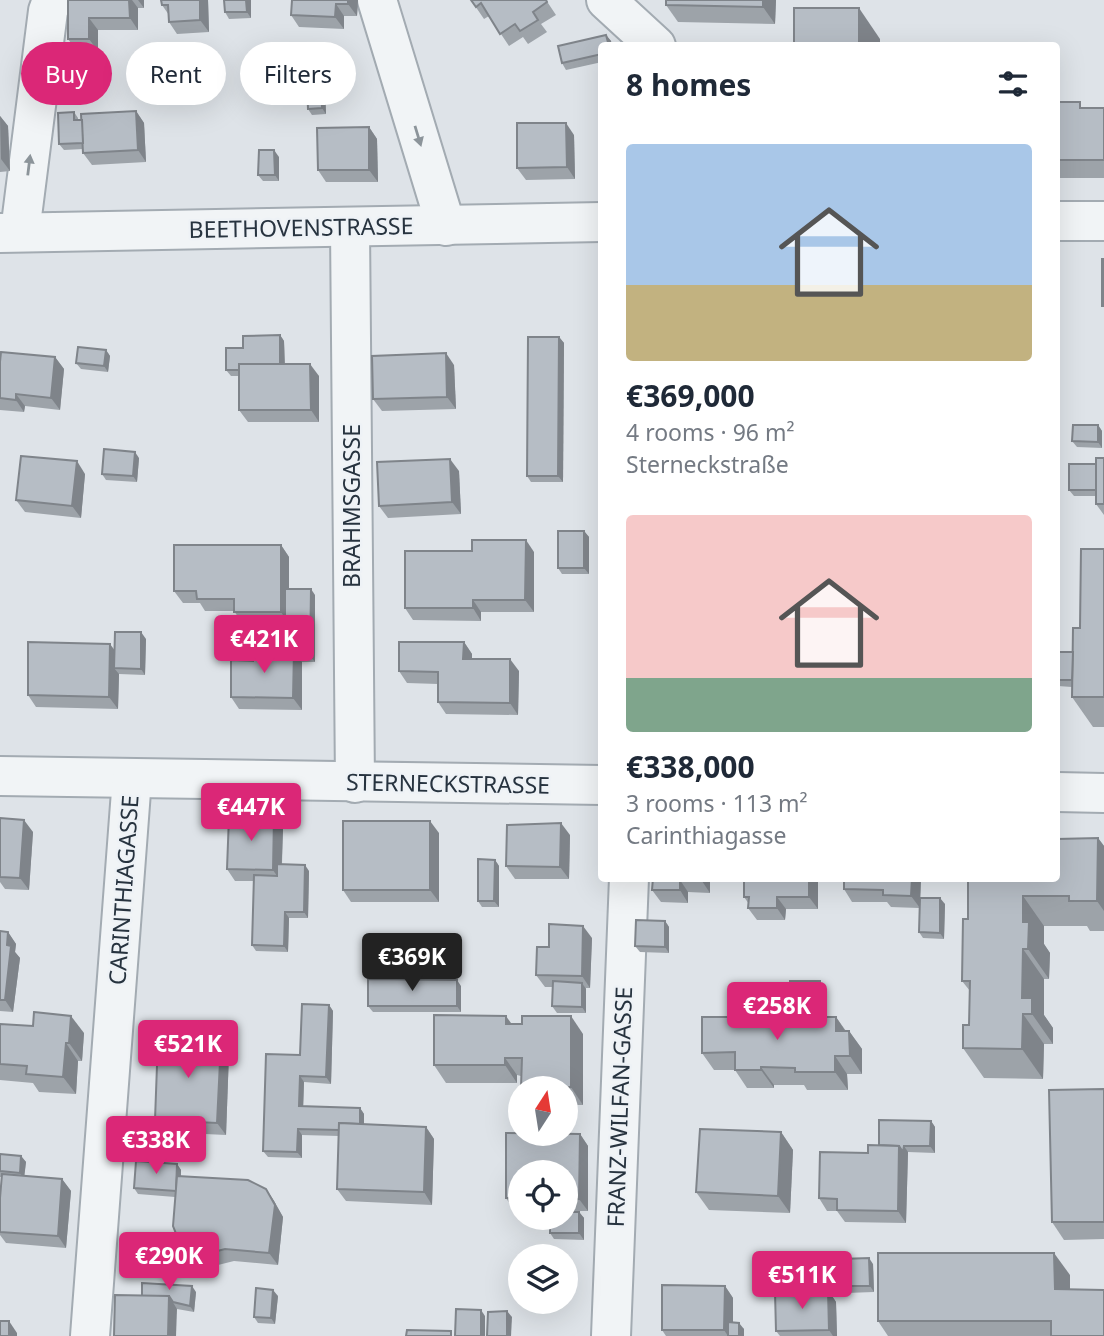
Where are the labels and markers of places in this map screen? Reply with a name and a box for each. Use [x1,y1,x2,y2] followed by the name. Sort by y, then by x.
[215,616,313,675] pin: €421K
[202,784,300,843] pin: €447K
[363,934,461,993] pin: €369K
[728,982,826,1042] pin: €258K
[139,1020,237,1080] pin: €521K
[107,1116,205,1176] pin: €338K
[120,1232,218,1292] pin: €290K
[753,1252,851,1311] pin: €511K

